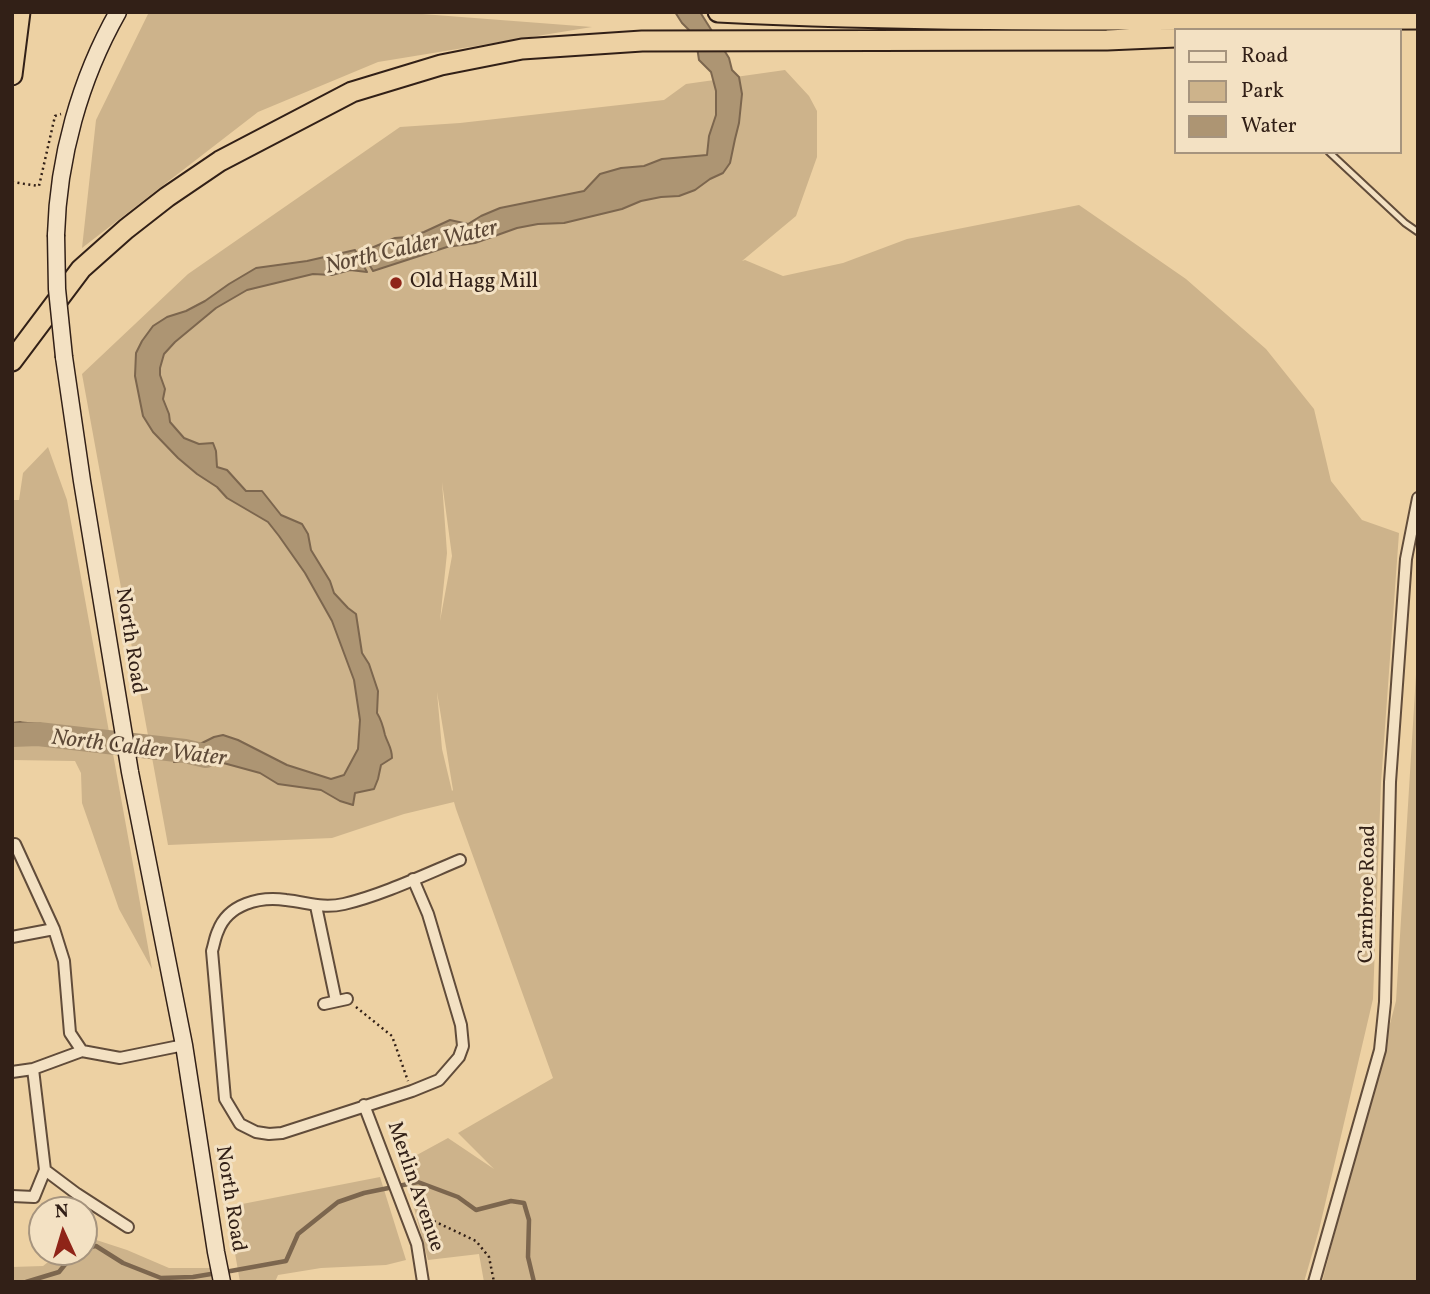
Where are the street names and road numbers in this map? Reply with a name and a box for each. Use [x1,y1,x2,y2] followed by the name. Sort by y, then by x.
[108,586,150,696] street label: North Road
[1355,825,1383,963] street label: Carnbroe Road
[380,1119,448,1255] street label: Merlin Avenue
[208,1144,250,1254] street label: North Road

